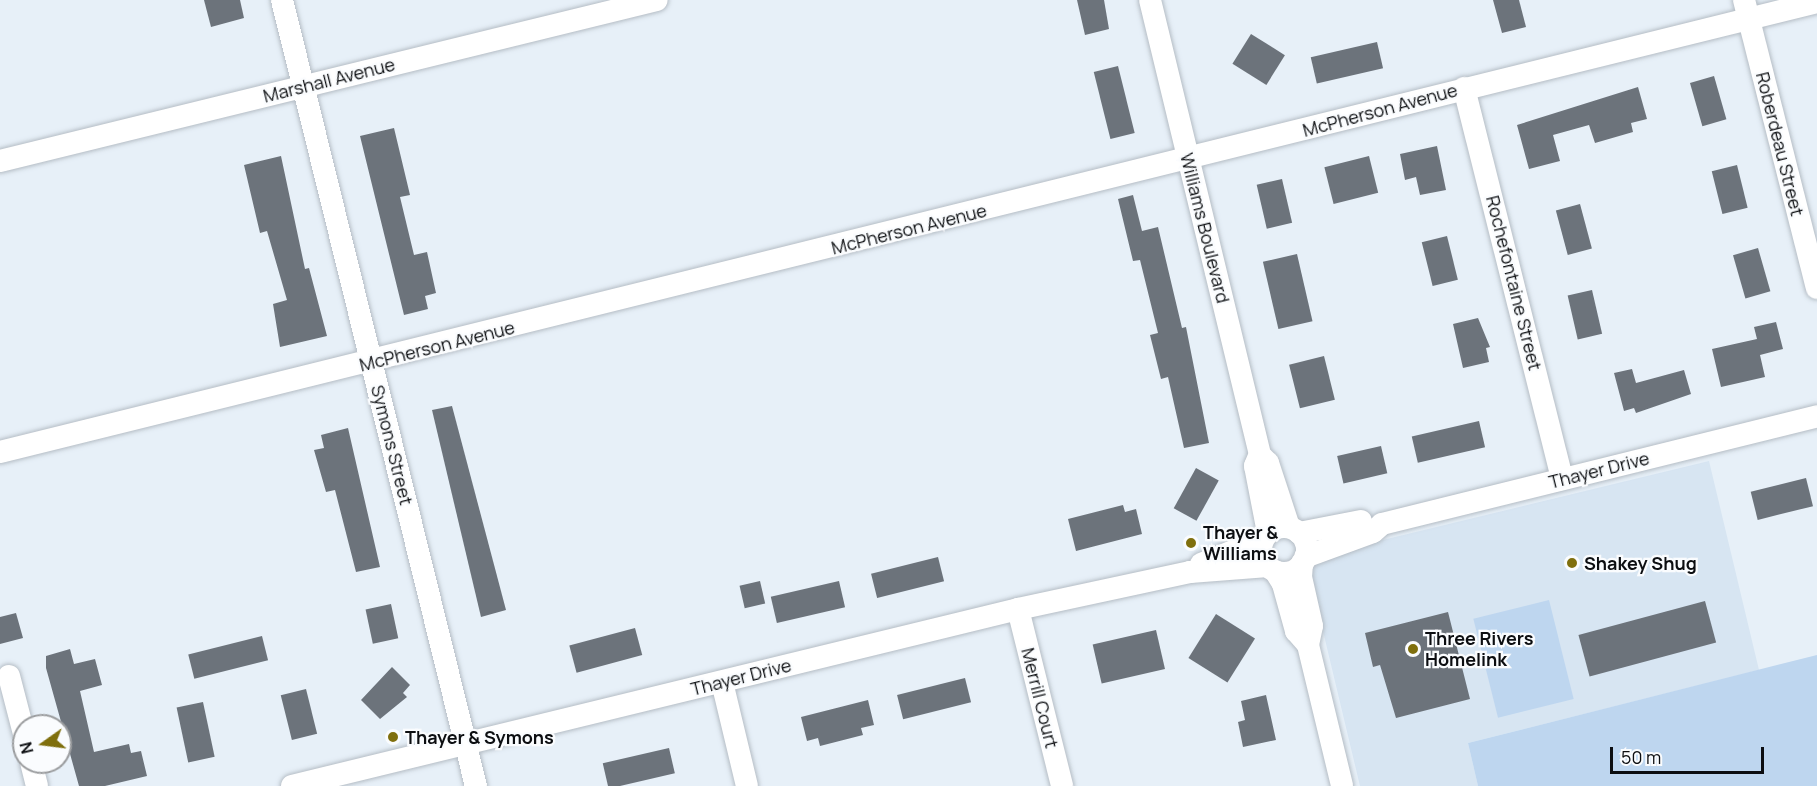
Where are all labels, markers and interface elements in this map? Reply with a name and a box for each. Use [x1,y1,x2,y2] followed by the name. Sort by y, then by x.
[261,53,397,107] street label: Marshall Avenue
[1752,70,1808,218] street label: Roberdeau Street
[1300,79,1460,141] street label: McPherson Avenue
[1176,151,1234,305] street label: Williams Boulevard
[1482,193,1546,373] street label: Rochefontaine Street
[829,199,989,259] street label: McPherson Avenue
[357,316,517,376] street label: McPherson Avenue
[367,383,417,507] street label: Symons Street
[1547,447,1651,493] street label: Thayer Drive
[1203,522,1278,564] place label: Thayer & Williams
[1184,536,1198,550] marker: Thayer & Williams
[1584,552,1697,574] place label: Shakey Shug
[1565,556,1579,570] marker: Shakey Shug
[1425,628,1533,670] place label: Three Rivers Homelink
[1406,642,1420,656] marker: Three Rivers Homelink
[1017,646,1063,750] street label: Merrill Court
[689,654,793,700] street label: Thayer Drive
[12,714,72,774] north arrow
[405,726,554,748] place label: Thayer & Symons
[386,730,400,744] marker: Thayer & Symons
[1613,735,1768,773] scale bar
[14,740,39,756] text: N
[1621,745,1661,769] text: 50 m

